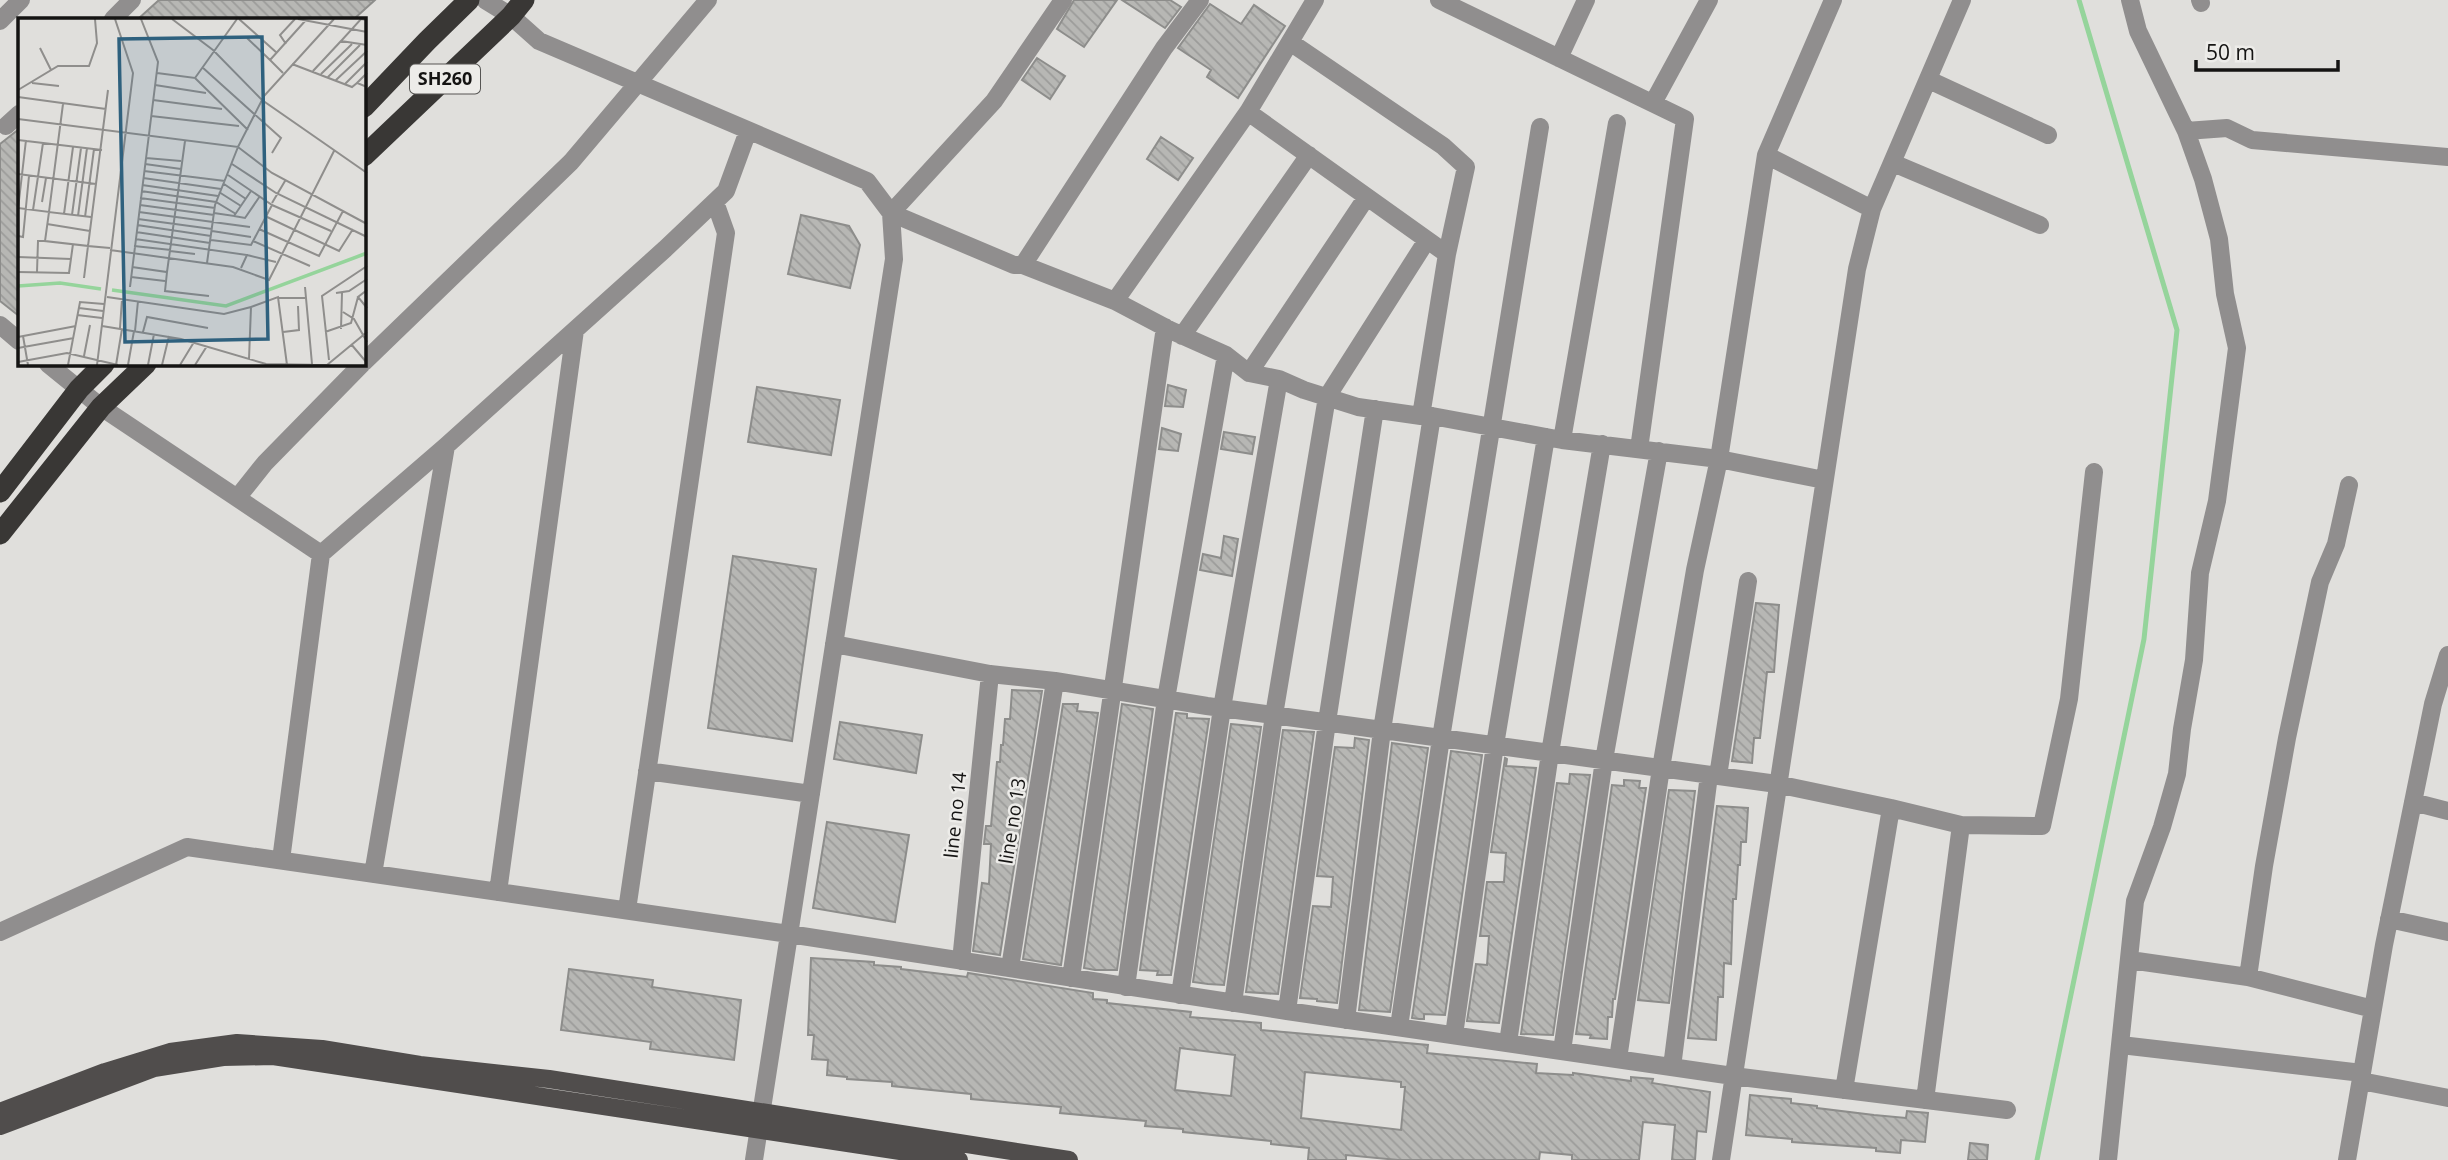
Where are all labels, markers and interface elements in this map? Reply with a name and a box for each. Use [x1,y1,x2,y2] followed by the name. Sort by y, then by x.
[18,18,366,366] inset map
[2196,28,2338,72] scale bar
[2206,38,2255,66] text: 50 m
[410,64,480,94] road number: SH260
[938,770,972,859] street label: line no 14
[992,776,1032,866] street label: line no 13

